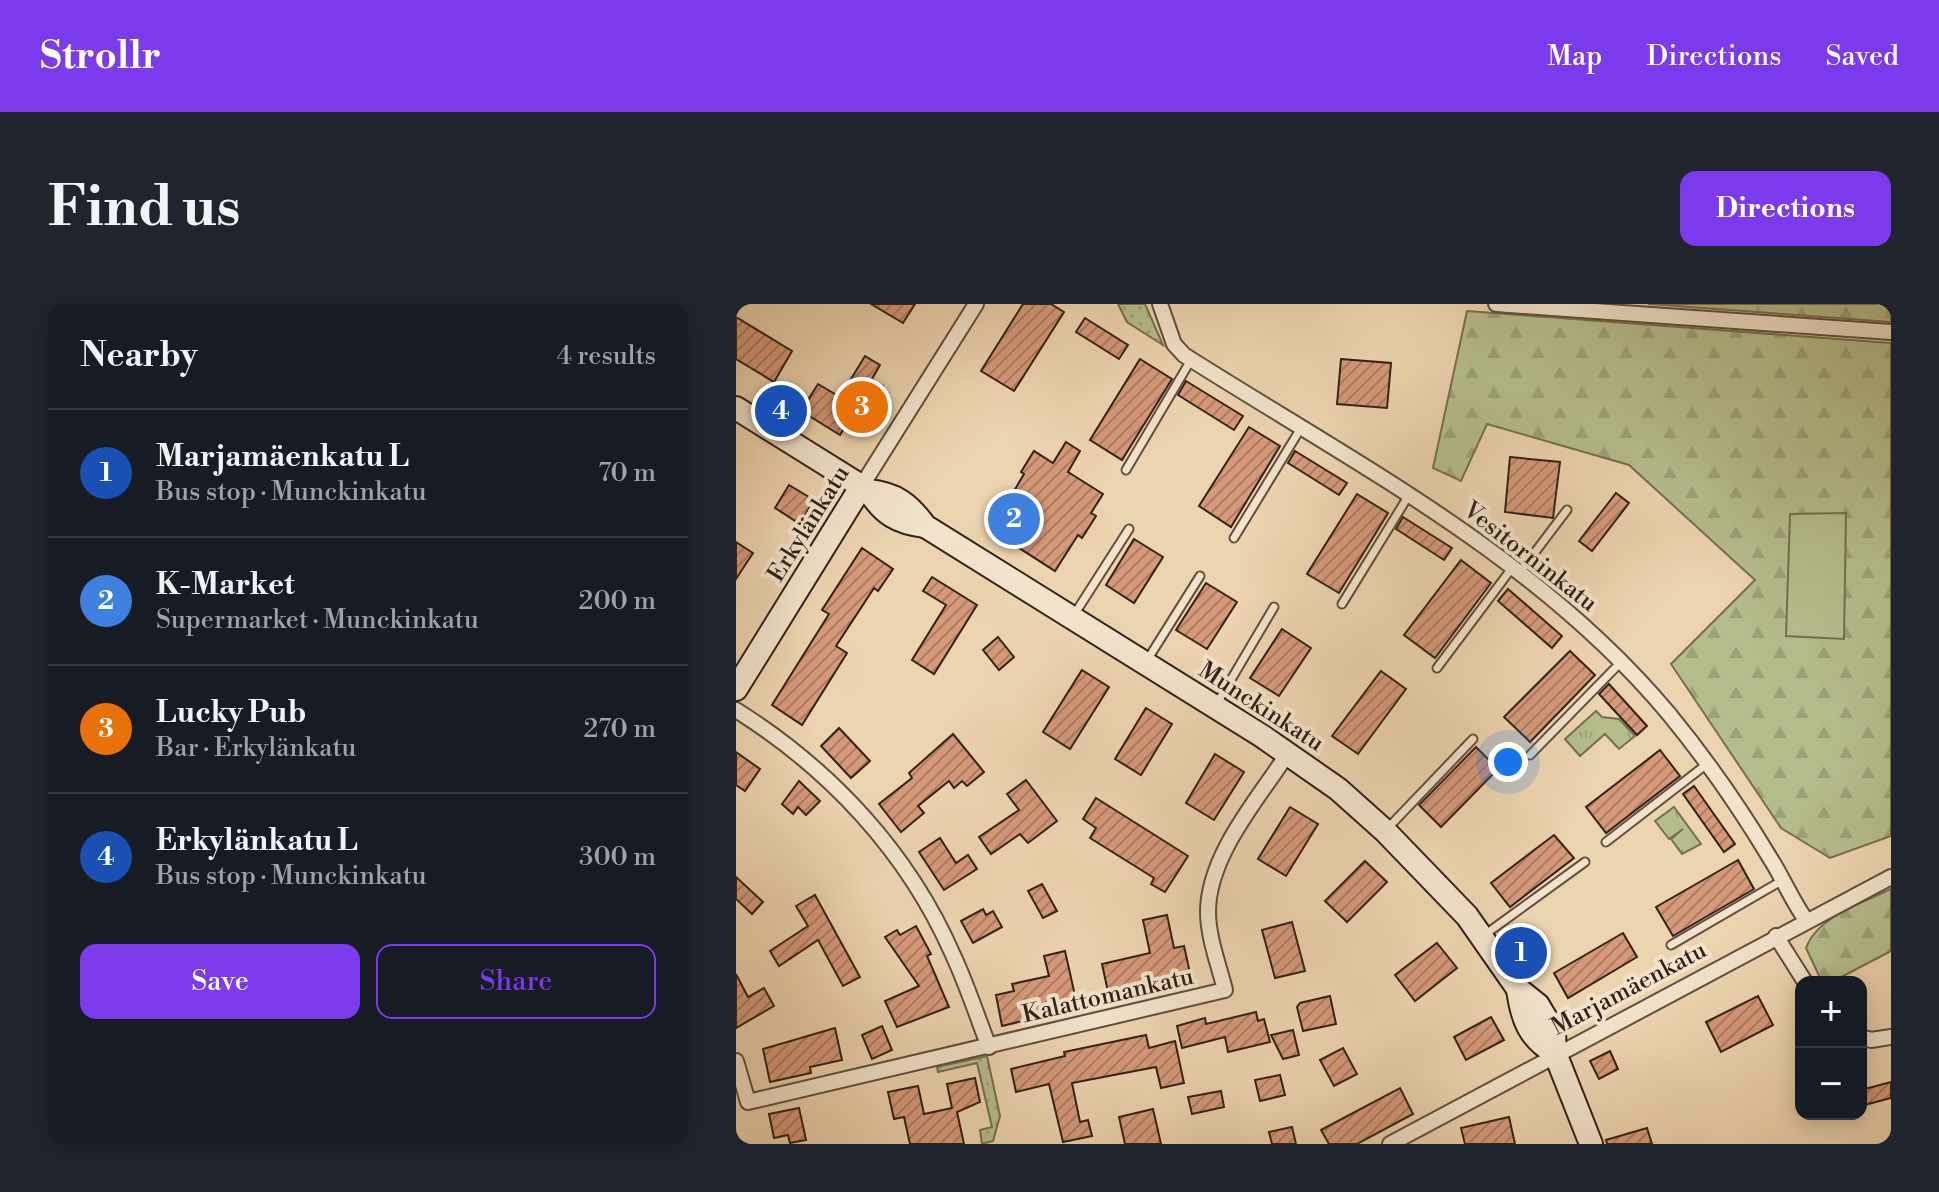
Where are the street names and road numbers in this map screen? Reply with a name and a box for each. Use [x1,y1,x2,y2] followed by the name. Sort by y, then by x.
[761,460,857,588] street label: Erkylänkatu
[1456,495,1603,619] street label: Vesitorninkatu
[1193,655,1330,759] street label: Munckinkatu
[1546,935,1712,1042] street label: Marjamäenkatu
[1019,962,1197,1030] street label: Kalattomankatu

